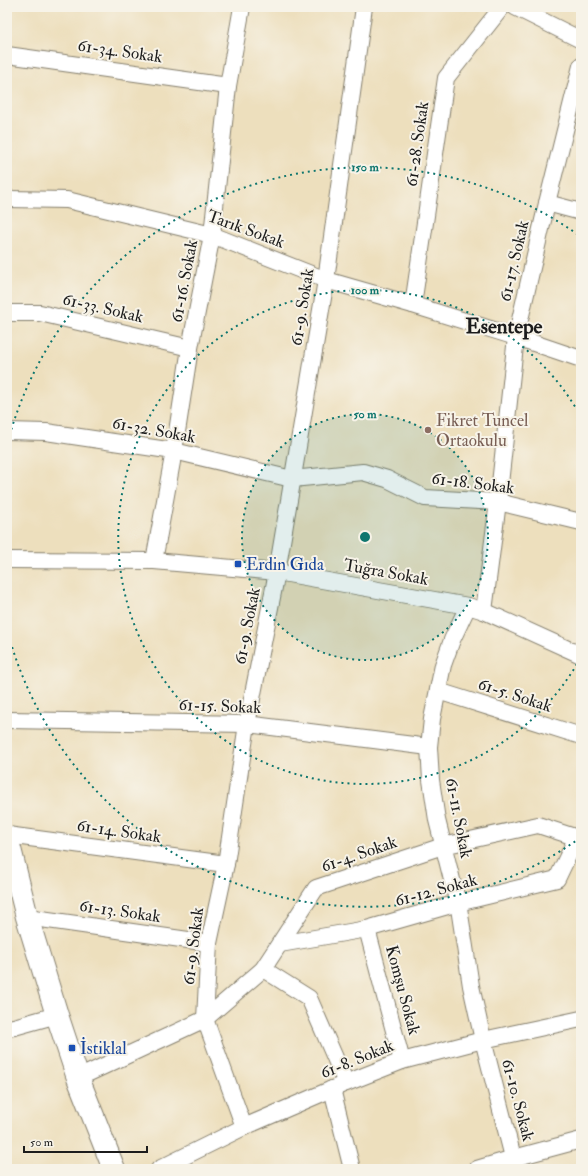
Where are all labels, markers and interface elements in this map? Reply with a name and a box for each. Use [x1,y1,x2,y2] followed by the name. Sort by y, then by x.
[76,35,164,67] street label: 61-34. Sokak
[401,100,433,188] street label: 61-28. Sokak
[351,160,379,175] text: 150 m
[204,205,288,253] street label: Tarık Sokak
[494,218,534,304] street label: 61-17. Sokak
[166,238,202,324] street label: 61-16. Sokak
[286,267,318,347] street label: 61-9. Sokak
[351,283,380,298] text: 100 m
[60,289,146,327] street label: 61-33. Sokak
[466,313,543,340] district label: Esentepe
[353,407,377,422] text: 50 m
[436,410,529,451] place label: Fikret Tuncel Ortaokulu
[111,412,197,448] street label: 61-32. Sokak
[423,425,433,435] marker: Fikret Tuncel Ortaokulu
[430,467,516,499] street label: 61-18. Sokak
[358,530,372,544] centre of rings
[246,554,325,575] place label: Erdin Gıda
[342,554,430,590] street label: Tuğra Sokak
[233,559,243,569] marker: Erdin Gıda
[229,586,265,666] street label: 61-9. Sokak
[475,673,555,717] street label: 61-5. Sokak
[178,694,262,718] street label: 61-15. Sokak
[441,776,477,860] street label: 61-11. Sokak
[75,815,163,847] street label: 61-14. Sokak
[318,831,400,877] street label: 61-4. Sokak
[393,869,479,911] street label: 61-12. Sokak
[78,895,162,927] street label: 61-13. Sokak
[178,906,208,986] street label: 61-9. Sokak
[381,943,425,1037] street label: Komşu Sokak
[317,1035,397,1083] street label: 61-8. Sokak
[80,1037,127,1059] place label: İstiklal
[67,1043,77,1053] marker: İstiklal
[497,1057,539,1143] street label: 61-10. Sokak
[24,1128,147,1154] scale bar
[30,1135,54,1150] text: 50 m

